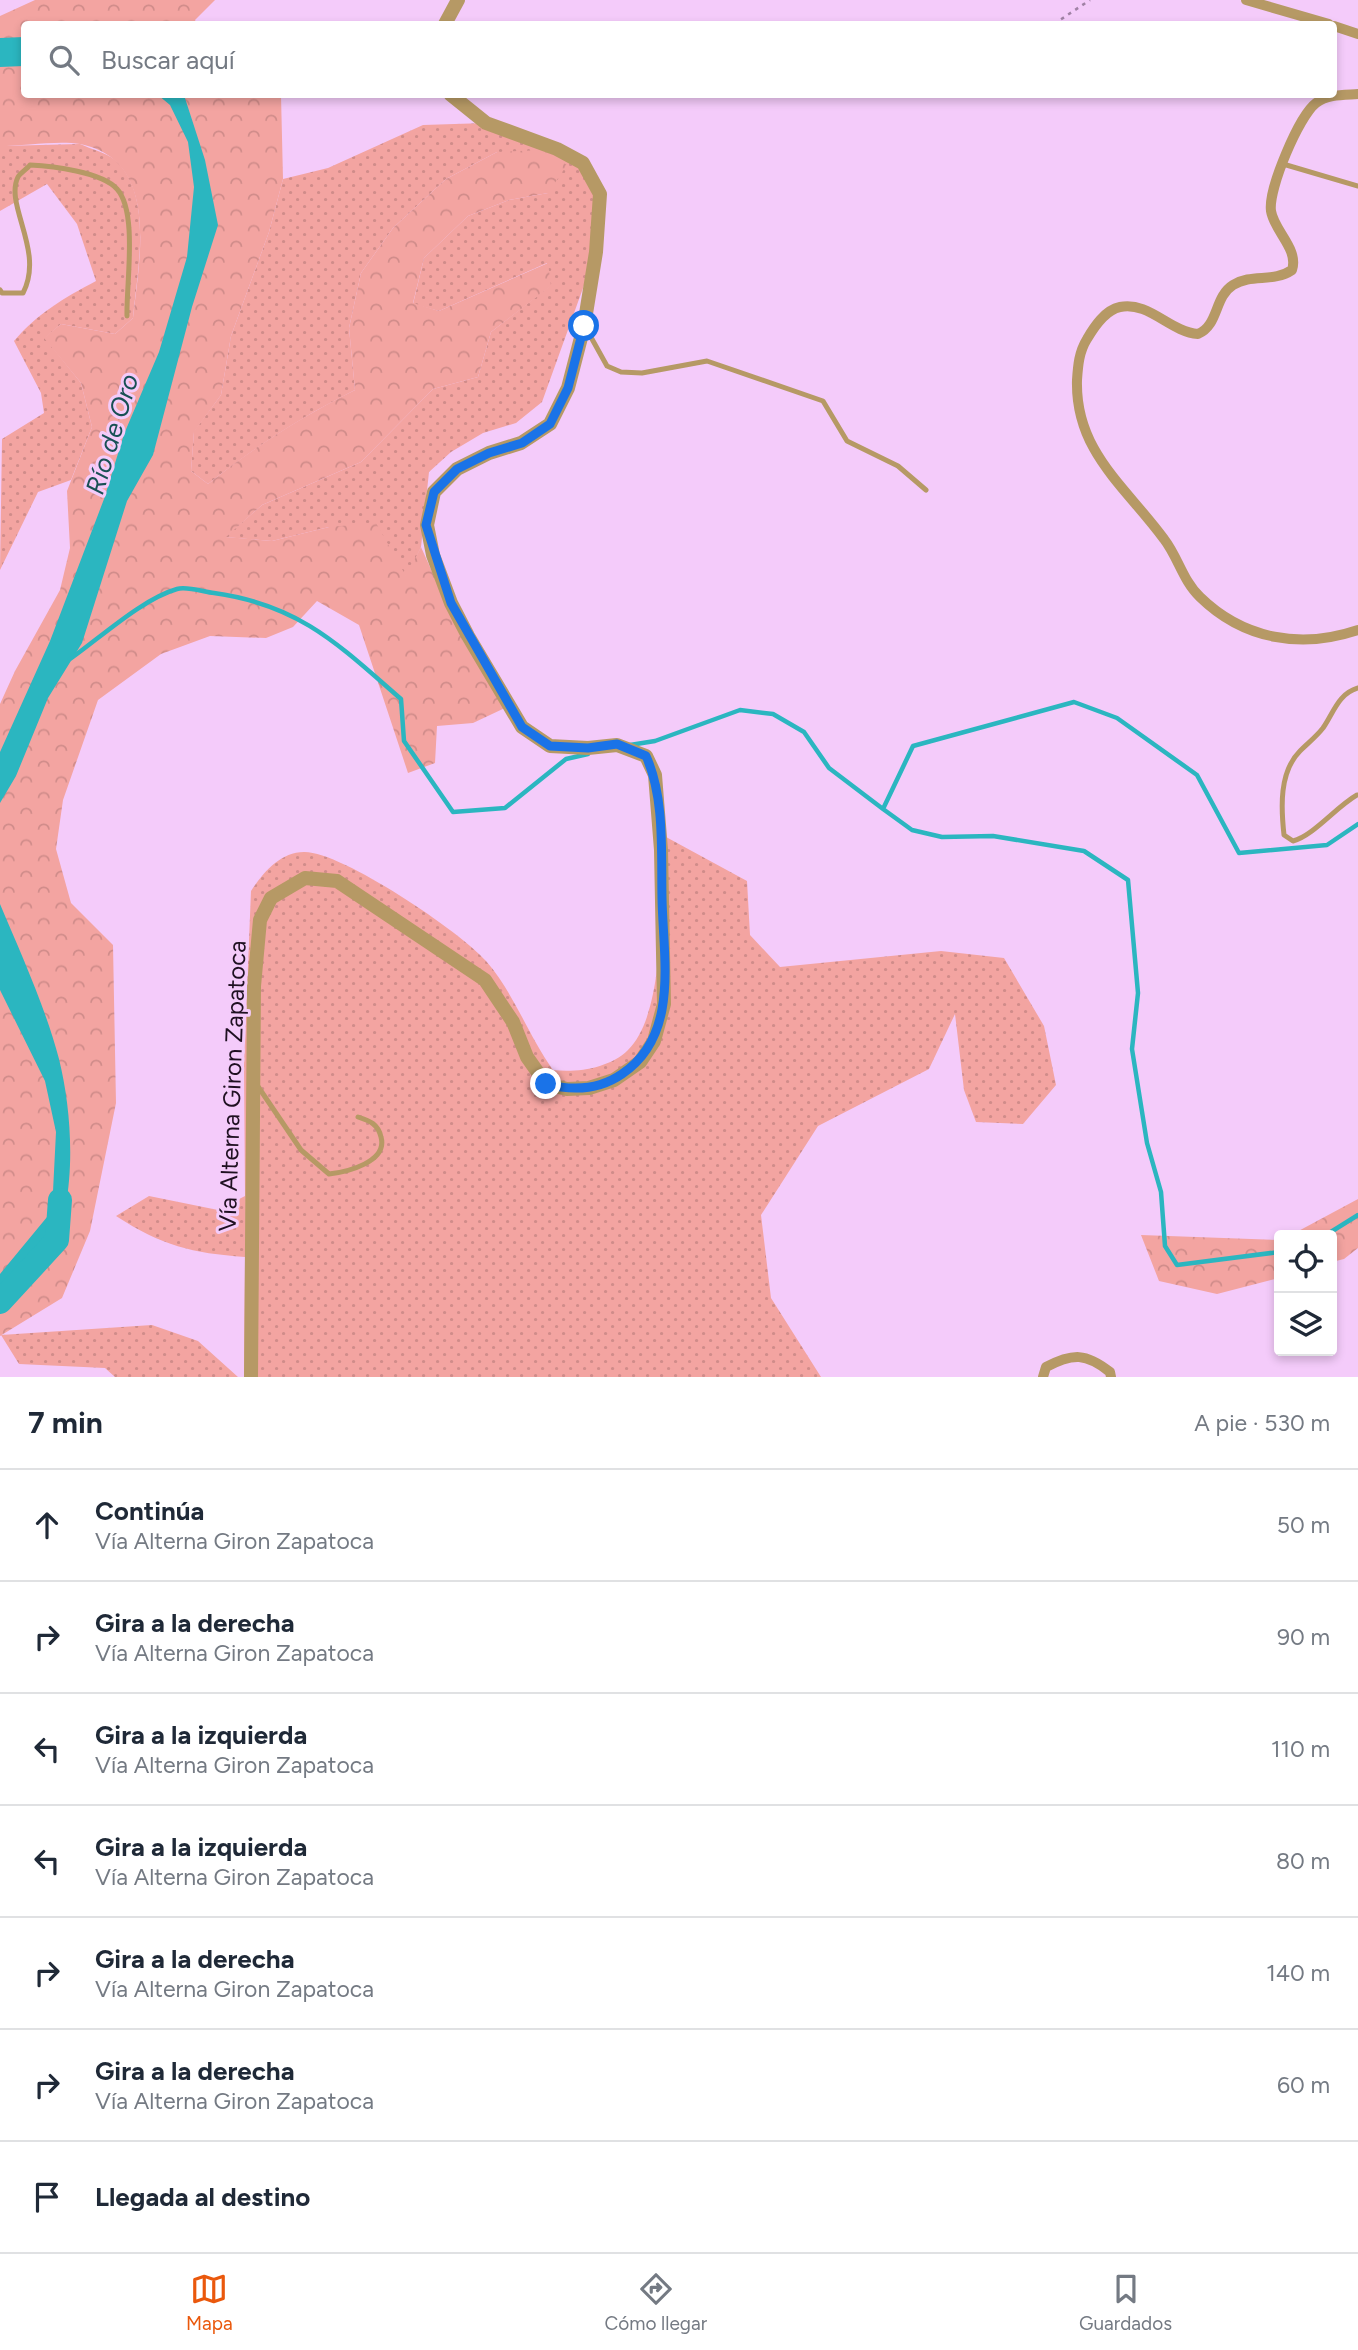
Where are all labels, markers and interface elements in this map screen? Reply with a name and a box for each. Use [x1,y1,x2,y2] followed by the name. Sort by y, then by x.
[21,21,1337,98] search box
[45,41,83,79] icon: search
[101,44,235,76] text: Buscar aquí
[568,310,599,341] route start
[79,370,145,498] water label: Río de Oro
[212,940,252,1232] street label: Vía Alterna Giron Zapatoca
[530,1068,561,1099] route end
[1274,1230,1337,1356] map controls
[1274,1230,1337,1293] button: locate
[1274,1293,1337,1356] button: layers
[28,1404,103,1441] text: 7 min
[1194,1409,1330,1437] text: A pie · 530 m
[95,1495,204,1527] text: Continúa
[28,1506,66,1544] icon: ahead
[1277,1511,1330,1539] text: 50 m
[95,1527,374,1555] text: Vía Alterna Giron Zapatoca
[95,1607,295,1639] text: Gira a la derecha
[28,1618,66,1656] icon: right
[1277,1623,1330,1651] text: 90 m
[95,1639,374,1667] text: Vía Alterna Giron Zapatoca
[95,1719,307,1751] text: Gira a la izquierda
[28,1730,66,1768] icon: left
[1271,1735,1330,1763] text: 110 m
[95,1751,374,1779] text: Vía Alterna Giron Zapatoca
[95,1831,307,1863] text: Gira a la izquierda
[28,1842,66,1880] icon: left
[1276,1847,1330,1875] text: 80 m
[95,1863,374,1891] text: Vía Alterna Giron Zapatoca
[95,1943,295,1975] text: Gira a la derecha
[28,1954,66,1992] icon: right
[1266,1959,1330,1987] text: 140 m
[95,1975,374,2003] text: Vía Alterna Giron Zapatoca
[95,2055,295,2087] text: Gira a la derecha
[28,2066,66,2104] icon: right
[1277,2071,1330,2099] text: 60 m
[95,2087,374,2115] text: Vía Alterna Giron Zapatoca
[28,2178,66,2216] icon: arrive
[95,2181,310,2213] text: Llegada al destino
[186,2270,233,2335] tab: Mapa
[605,2270,707,2335] tab: Cómo llegar
[1079,2270,1172,2335] tab: Guardados

